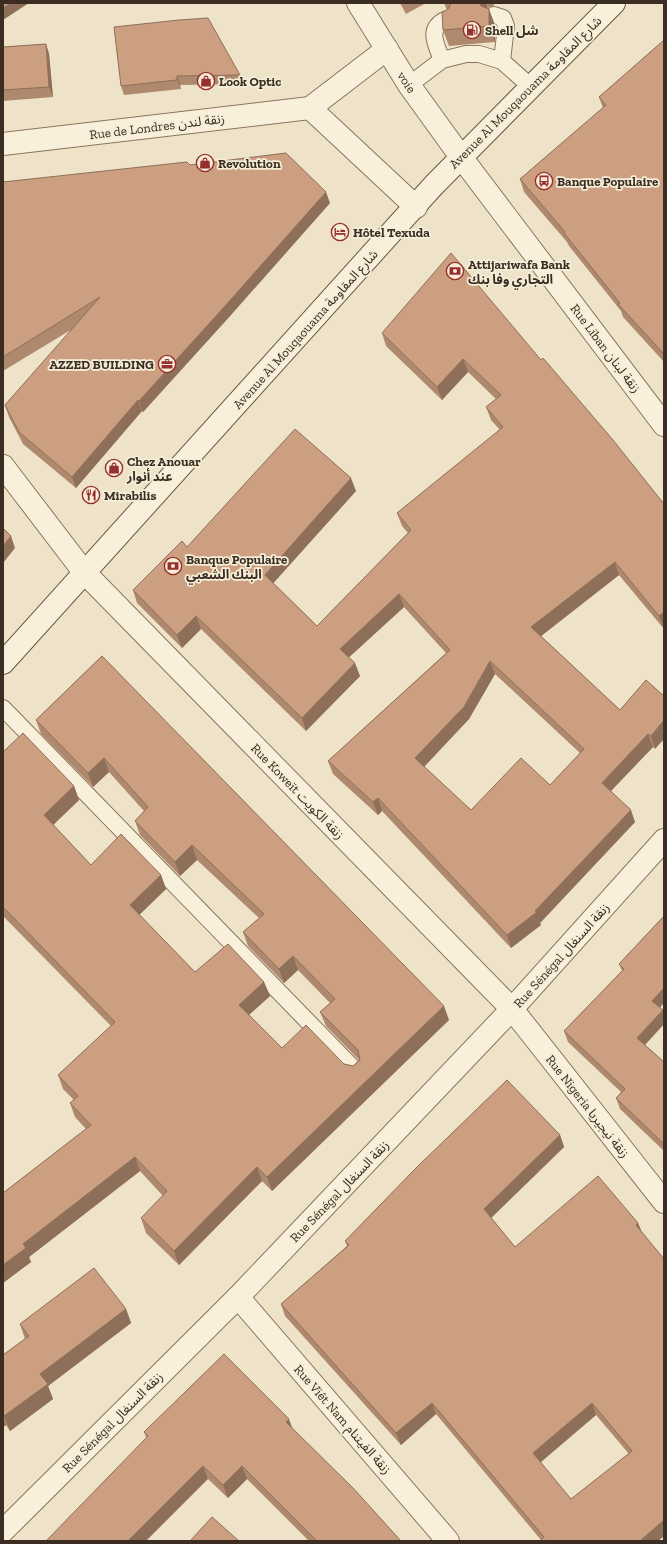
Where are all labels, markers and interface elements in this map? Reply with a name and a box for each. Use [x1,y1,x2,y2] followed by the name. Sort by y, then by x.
[446,13,607,174] street label: Avenue Al Mouqaouama شارع المقاومة
[462,20,482,40] fuel station icon: Shell شل
[485,23,539,38] place label: Shell شل
[394,69,419,96] street label: voie
[196,71,216,91] shop icon: Look Optic
[219,74,281,89] place label: Look Optic
[88,111,226,143] street label: Rue de Londres زنقة لندن
[195,153,215,173] shop icon: Revolution
[218,156,281,171] place label: Revolution
[534,171,554,191] bus stop icon: Banque Populaire
[557,174,659,189] place label: Banque Populaire
[330,222,350,242] hotel icon: Hôtel Texuda
[353,225,430,240] place label: Hôtel Texuda
[230,247,383,414] street label: Avenue Al Mouqaouama شارع المقاومة
[468,257,570,290] place label: Attijariwafa Bank التجاري وفا بنك
[445,261,465,281] bank icon: Attijariwafa Bank التجاري وفا بنك
[567,301,644,396] street label: Rue Liban زنقة لبنان
[157,354,177,374] office icon: AZZED BUILDING
[49,357,154,372] place label: AZZED BUILDING
[126,454,201,484] place label: Chez Anouar عند أنوار
[104,458,124,478] shop icon: Chez Anouar عند أنوار
[81,485,101,505] restaurant icon: Mirabilis
[104,488,156,503] place label: Mirabilis
[186,552,288,585] place label: Banque Populaire البنك الشعبي
[163,556,183,576] bank icon: Banque Populaire البنك الشعبي
[248,740,347,842] street label: Rue Koweït زنقة الكويت
[510,900,613,1012] street label: Rue Sénégal زنقة السنغال
[543,1052,632,1161] street label: Rue Nigeria زنقة نيجيريا
[287,1137,393,1246] street label: Rue Sénégal زنقة السنغال
[289,1362,394,1478] street label: Rue Viêt Nam زنقة الفيتنام
[59,1369,166,1476] street label: Rue Sénégal زنقة السنغال

